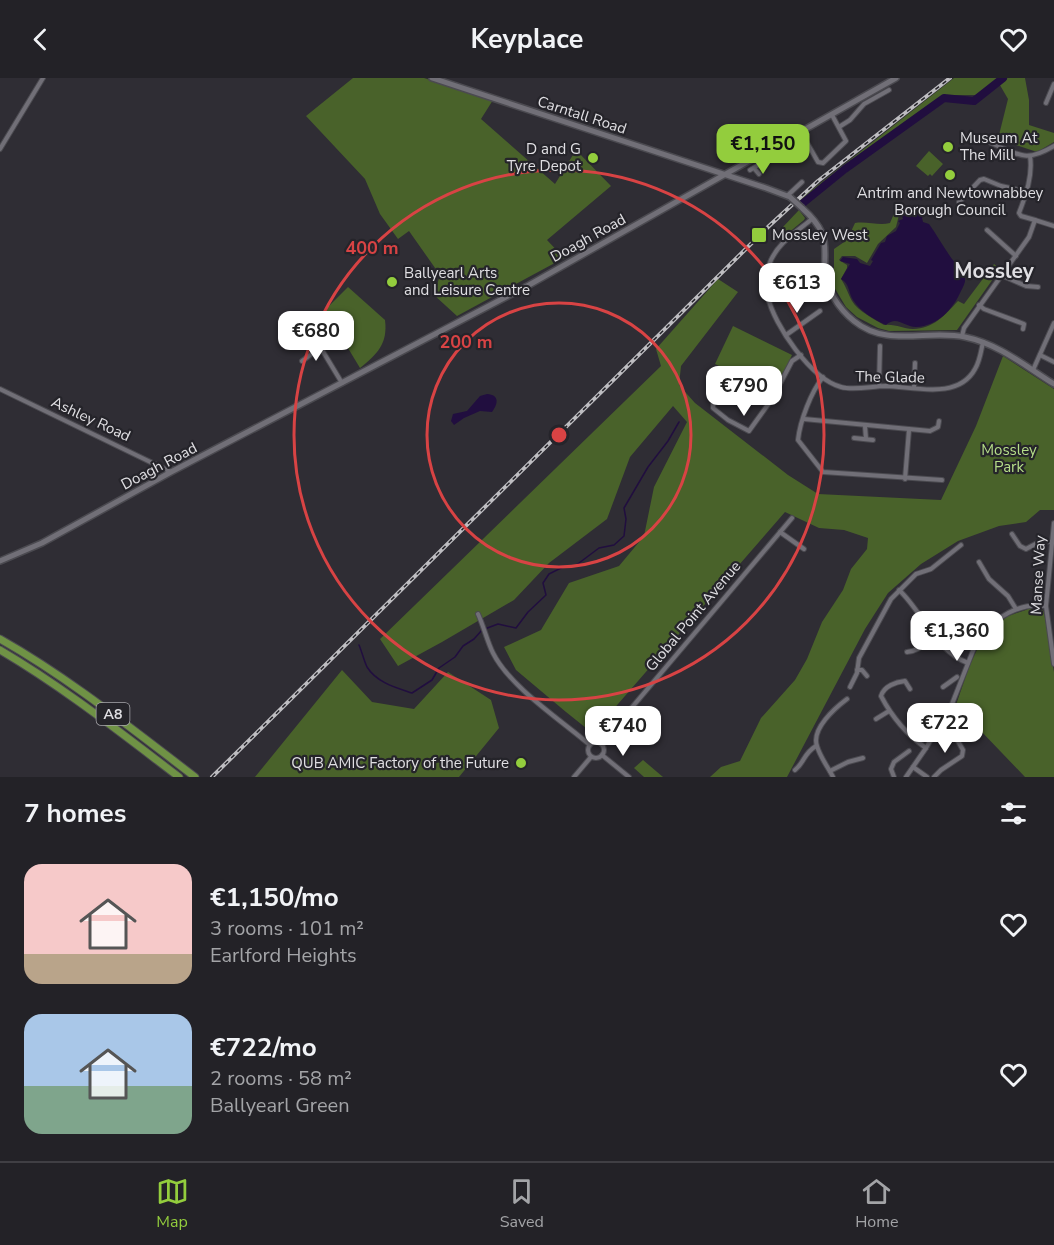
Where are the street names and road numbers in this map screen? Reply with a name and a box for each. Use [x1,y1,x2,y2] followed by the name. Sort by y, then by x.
[535,91,629,139] street label: Carntall Road
[547,209,629,267] street label: Doagh Road
[855,366,925,388] street label: The Glade
[48,392,134,446] street label: Ashley Road
[117,438,201,494] street label: Doagh Road
[1026,534,1050,615] street label: Manse Way
[641,557,745,675] street label: Global Point Avenue
[96,703,130,725] road number: A8

